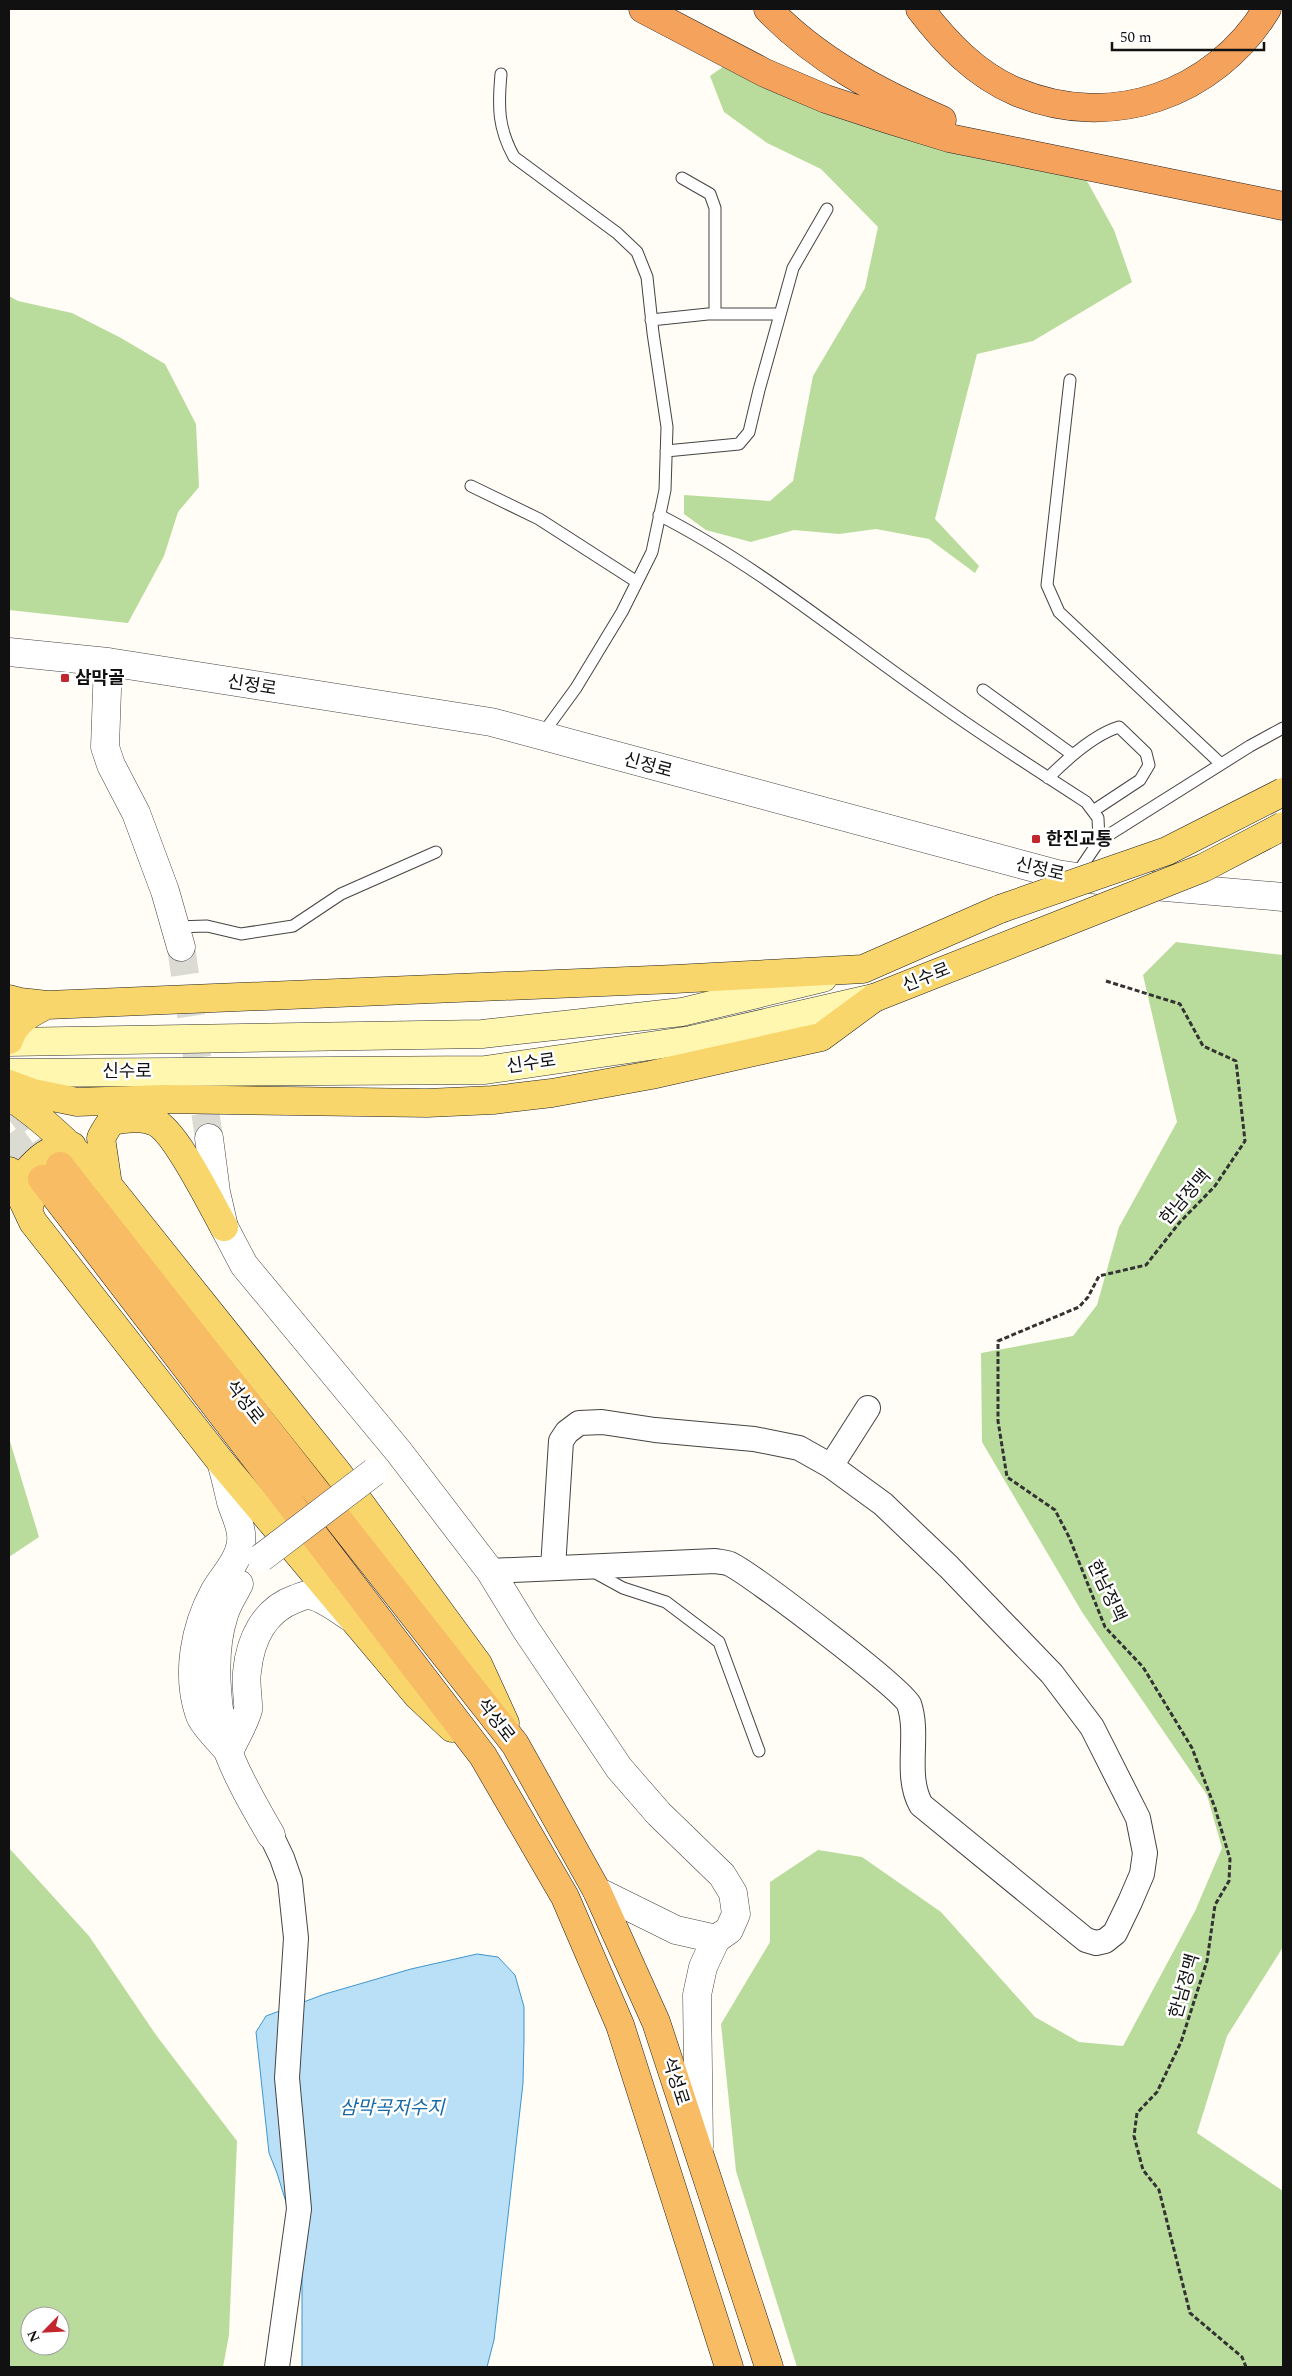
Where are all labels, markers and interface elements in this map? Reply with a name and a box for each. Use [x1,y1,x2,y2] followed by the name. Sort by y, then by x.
[1112,20,1264,52] scale bar
[1120,26,1152,49] text: 50 m
[75,665,125,692] place label: 삼막골
[225,668,279,703] street label: 신정로
[59,672,71,684] marker: 삼막골
[620,746,675,785] street label: 신정로
[1046,826,1112,853] place label: 한진교통
[1030,833,1042,845] marker: 한진교통
[1013,851,1067,888] street label: 신정로
[898,956,954,999] street label: 신수로
[505,1047,558,1080] street label: 신수로
[102,1058,152,1085] street label: 신수로
[1153,1163,1217,1231] street label: 한남정맥
[219,1374,271,1430] street label: 석성로
[1080,1555,1133,1627] street label: 한남정맥
[470,1692,522,1748] street label: 석성로
[1162,1951,1207,2022] street label: 한남정맥
[655,2053,696,2109] street label: 석성로
[340,2094,446,2123] water label: 삼막곡저수지
[20,2306,70,2356] north arrow
[22,2327,45,2346] text: N

